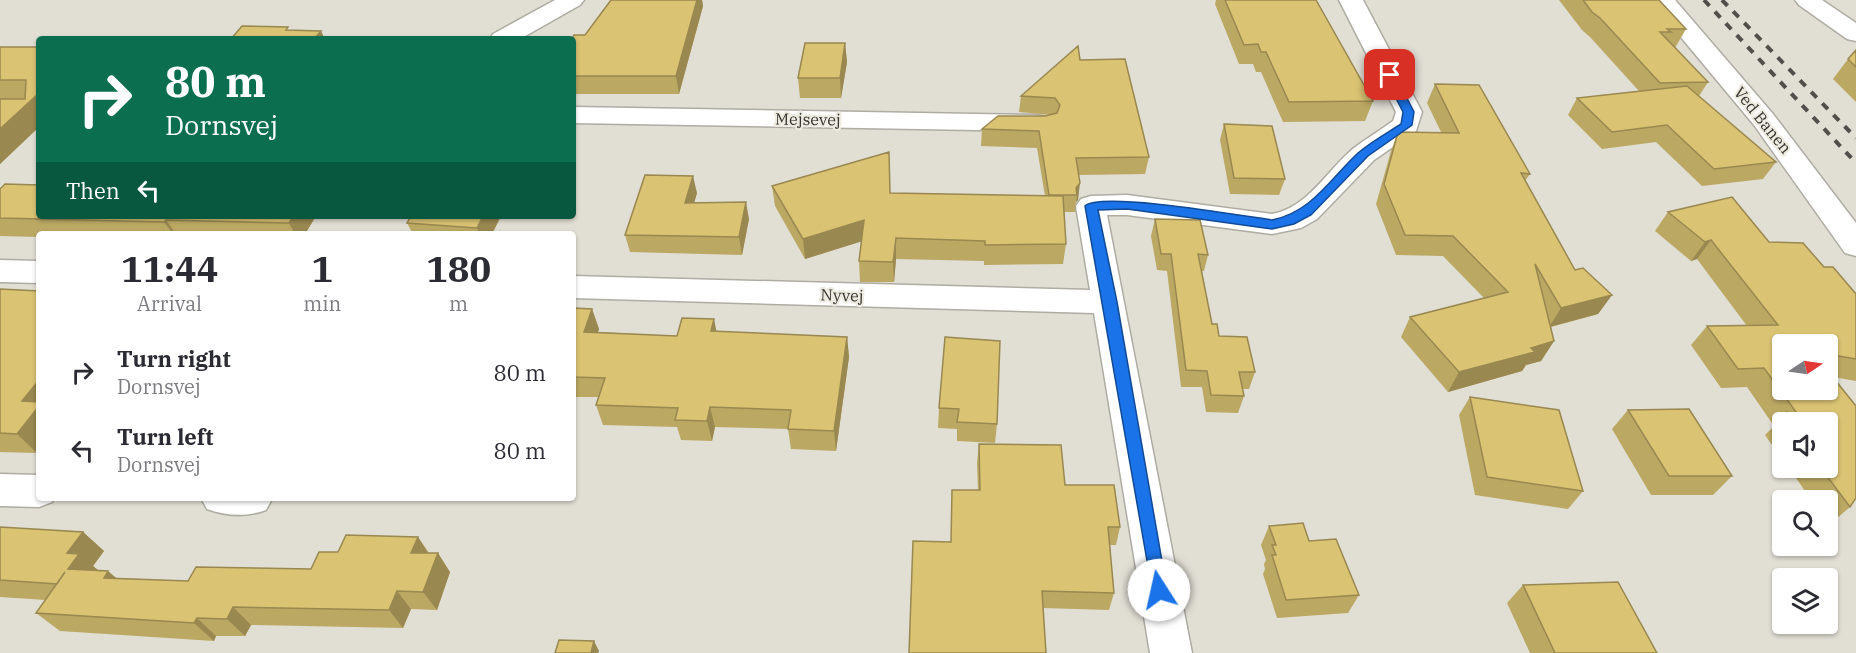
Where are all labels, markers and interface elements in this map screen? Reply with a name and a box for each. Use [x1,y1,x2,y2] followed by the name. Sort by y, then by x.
[1364,49,1415,100] pin
[165,54,266,109] text: 80 m
[1373,58,1406,91] icon: arrive
[66,60,144,138] icon: right
[1730,82,1796,158] street label: Ved Banen
[165,107,278,142] text: Dornsvej
[775,108,841,130] street label: Mejsevej
[132,174,165,207] icon: left
[66,176,120,205] text: Then
[121,245,218,292] text: 11:44
[311,245,333,292] text: 1
[426,245,491,292] text: 180
[820,284,864,306] street label: Nyvej
[137,290,202,317] text: Arrival
[303,290,341,317] text: min
[449,290,468,317] text: m
[1772,334,1838,400] north arrow
[1772,334,1838,634] map controls
[117,344,231,373] text: Turn right
[66,356,99,389] icon: right
[494,358,546,387] text: 80 m
[117,373,201,400] text: Dornsvej
[1772,412,1838,478] button: sound
[117,422,213,451] text: Turn left
[66,434,99,467] icon: left
[494,436,546,465] text: 80 m
[117,451,201,478] text: Dornsvej
[1772,490,1838,556] button: search
[1127,558,1191,622] position arrow
[1772,568,1838,634] button: layers

